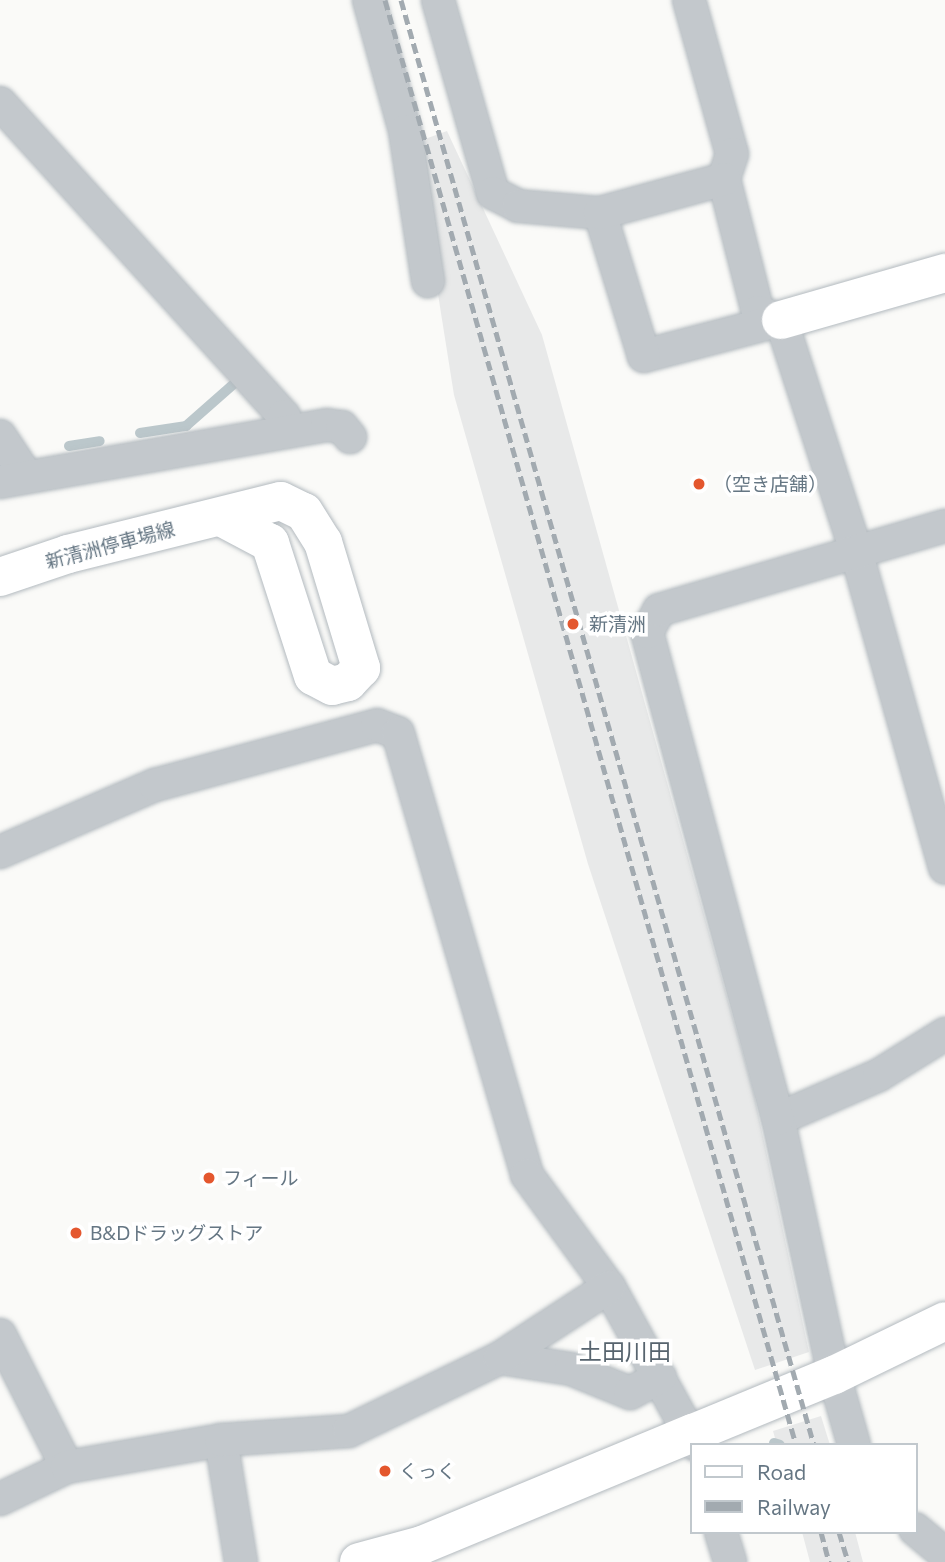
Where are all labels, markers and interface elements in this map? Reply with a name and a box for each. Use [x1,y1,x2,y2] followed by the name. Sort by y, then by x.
[713,473,827,495] place label: （空き店舗）
[691,476,707,492] marker: （空き店舗）
[43,517,177,573] street label: 新清洲停車場線
[589,613,646,635] place label: 新清洲
[563,614,583,634] marker: 新清洲
[223,1167,299,1189] place label: フィール
[201,1170,217,1186] marker: フィール
[90,1222,263,1244] place label: B&Dドラッグストア
[68,1225,84,1241] marker: B&Dドラッグストア
[579,1337,671,1365] district label: 土田川田
[690,1443,917,1534] legend
[757,1459,806,1484] text: Road
[399,1460,456,1482] place label: くっく
[377,1463,393,1479] marker: くっく
[757,1494,831,1519] text: Railway

